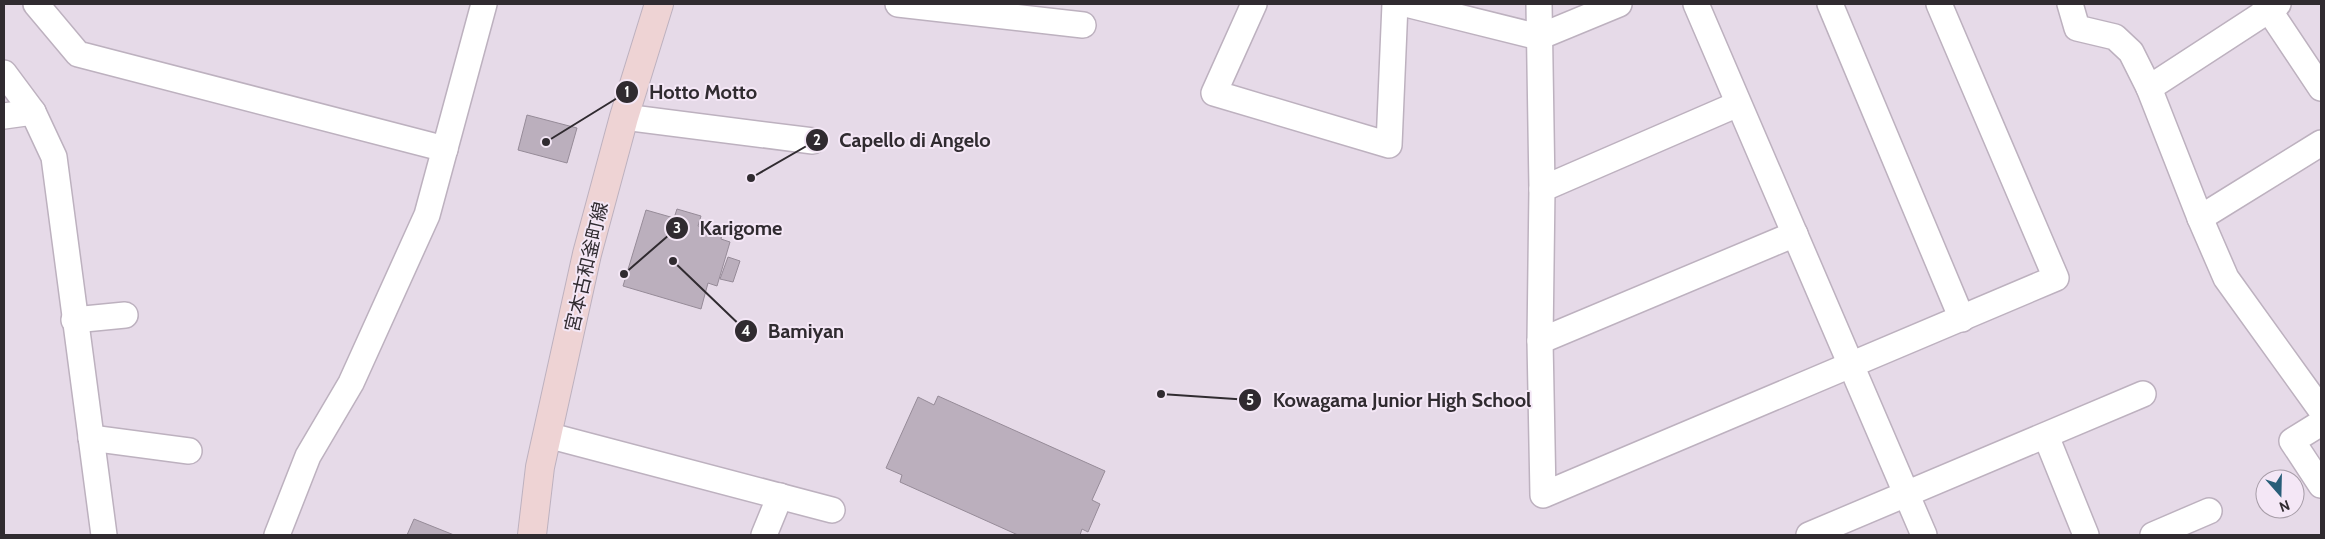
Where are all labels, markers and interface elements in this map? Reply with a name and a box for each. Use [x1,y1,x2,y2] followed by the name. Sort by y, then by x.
[614,74,767,109] callout: Hotto Motto
[649,80,757,104] text: Hotto Motto
[624,83,630,101] text: 1
[804,122,1001,157] callout: Capello di Angelo
[839,128,991,152] text: Capello di Angelo
[813,131,821,149] text: 2
[560,200,613,335] street label: 宮本古和釜町線
[664,210,792,245] callout: Karigome
[700,216,782,240] text: Karigome
[673,219,681,237] text: 3
[733,313,854,348] callout: Bamiyan
[768,319,844,343] text: Bamiyan
[741,322,751,340] text: 4
[1238,382,1541,417] callout: Kowagama Junior High School
[1273,388,1531,412] text: Kowagama Junior High School
[1246,391,1254,409] text: 5
[2255,469,2305,519] north arrow
[2277,496,2292,516] text: N

